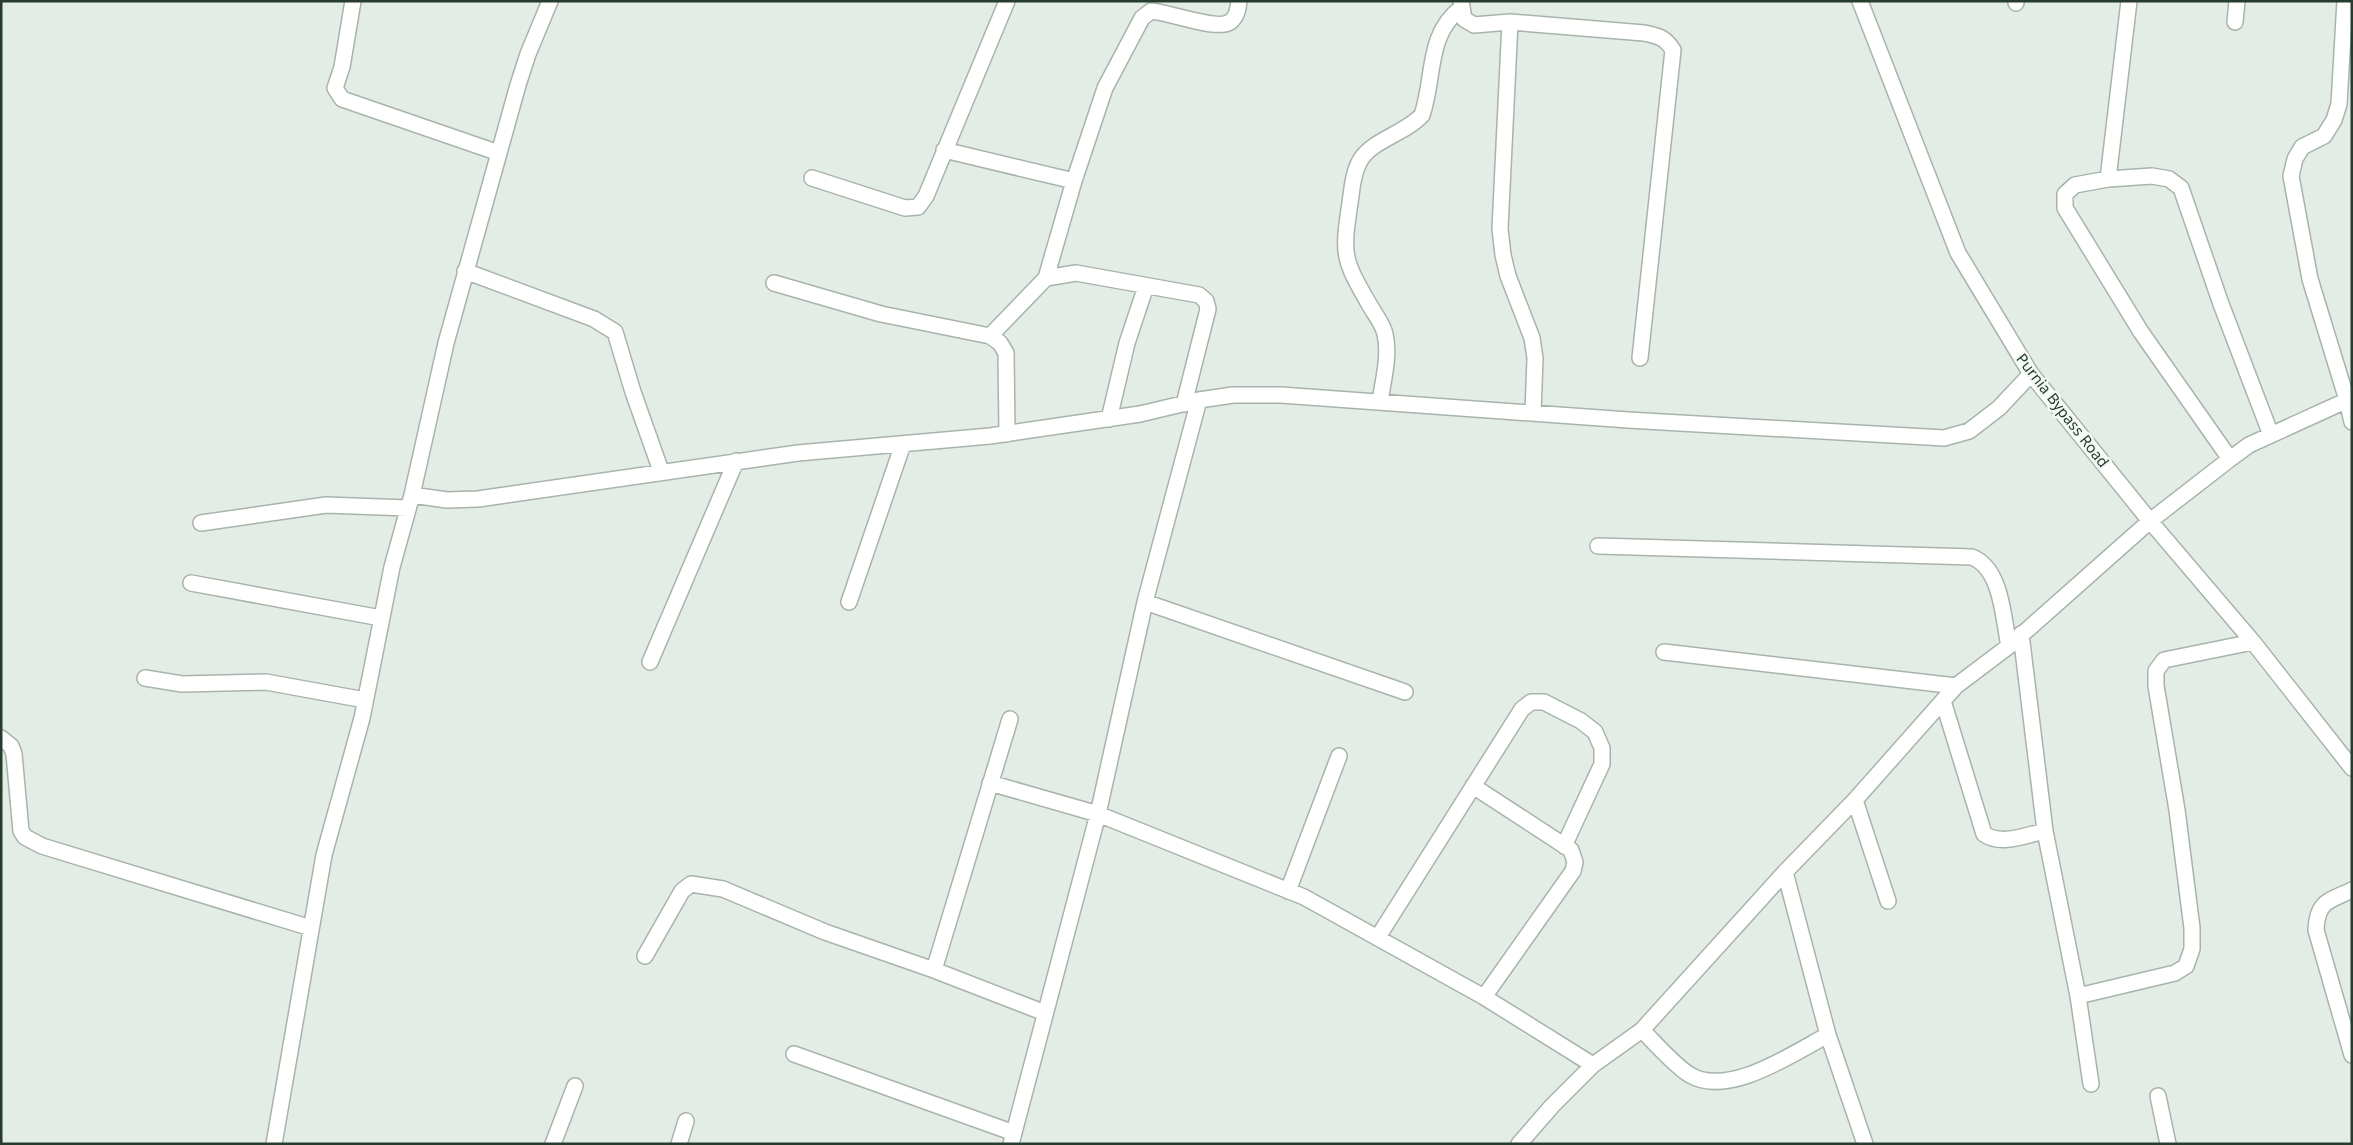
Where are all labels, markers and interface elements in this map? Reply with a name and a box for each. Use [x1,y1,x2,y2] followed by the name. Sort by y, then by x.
[2012,349,2114,471] street label: Purnia Bypass Road

